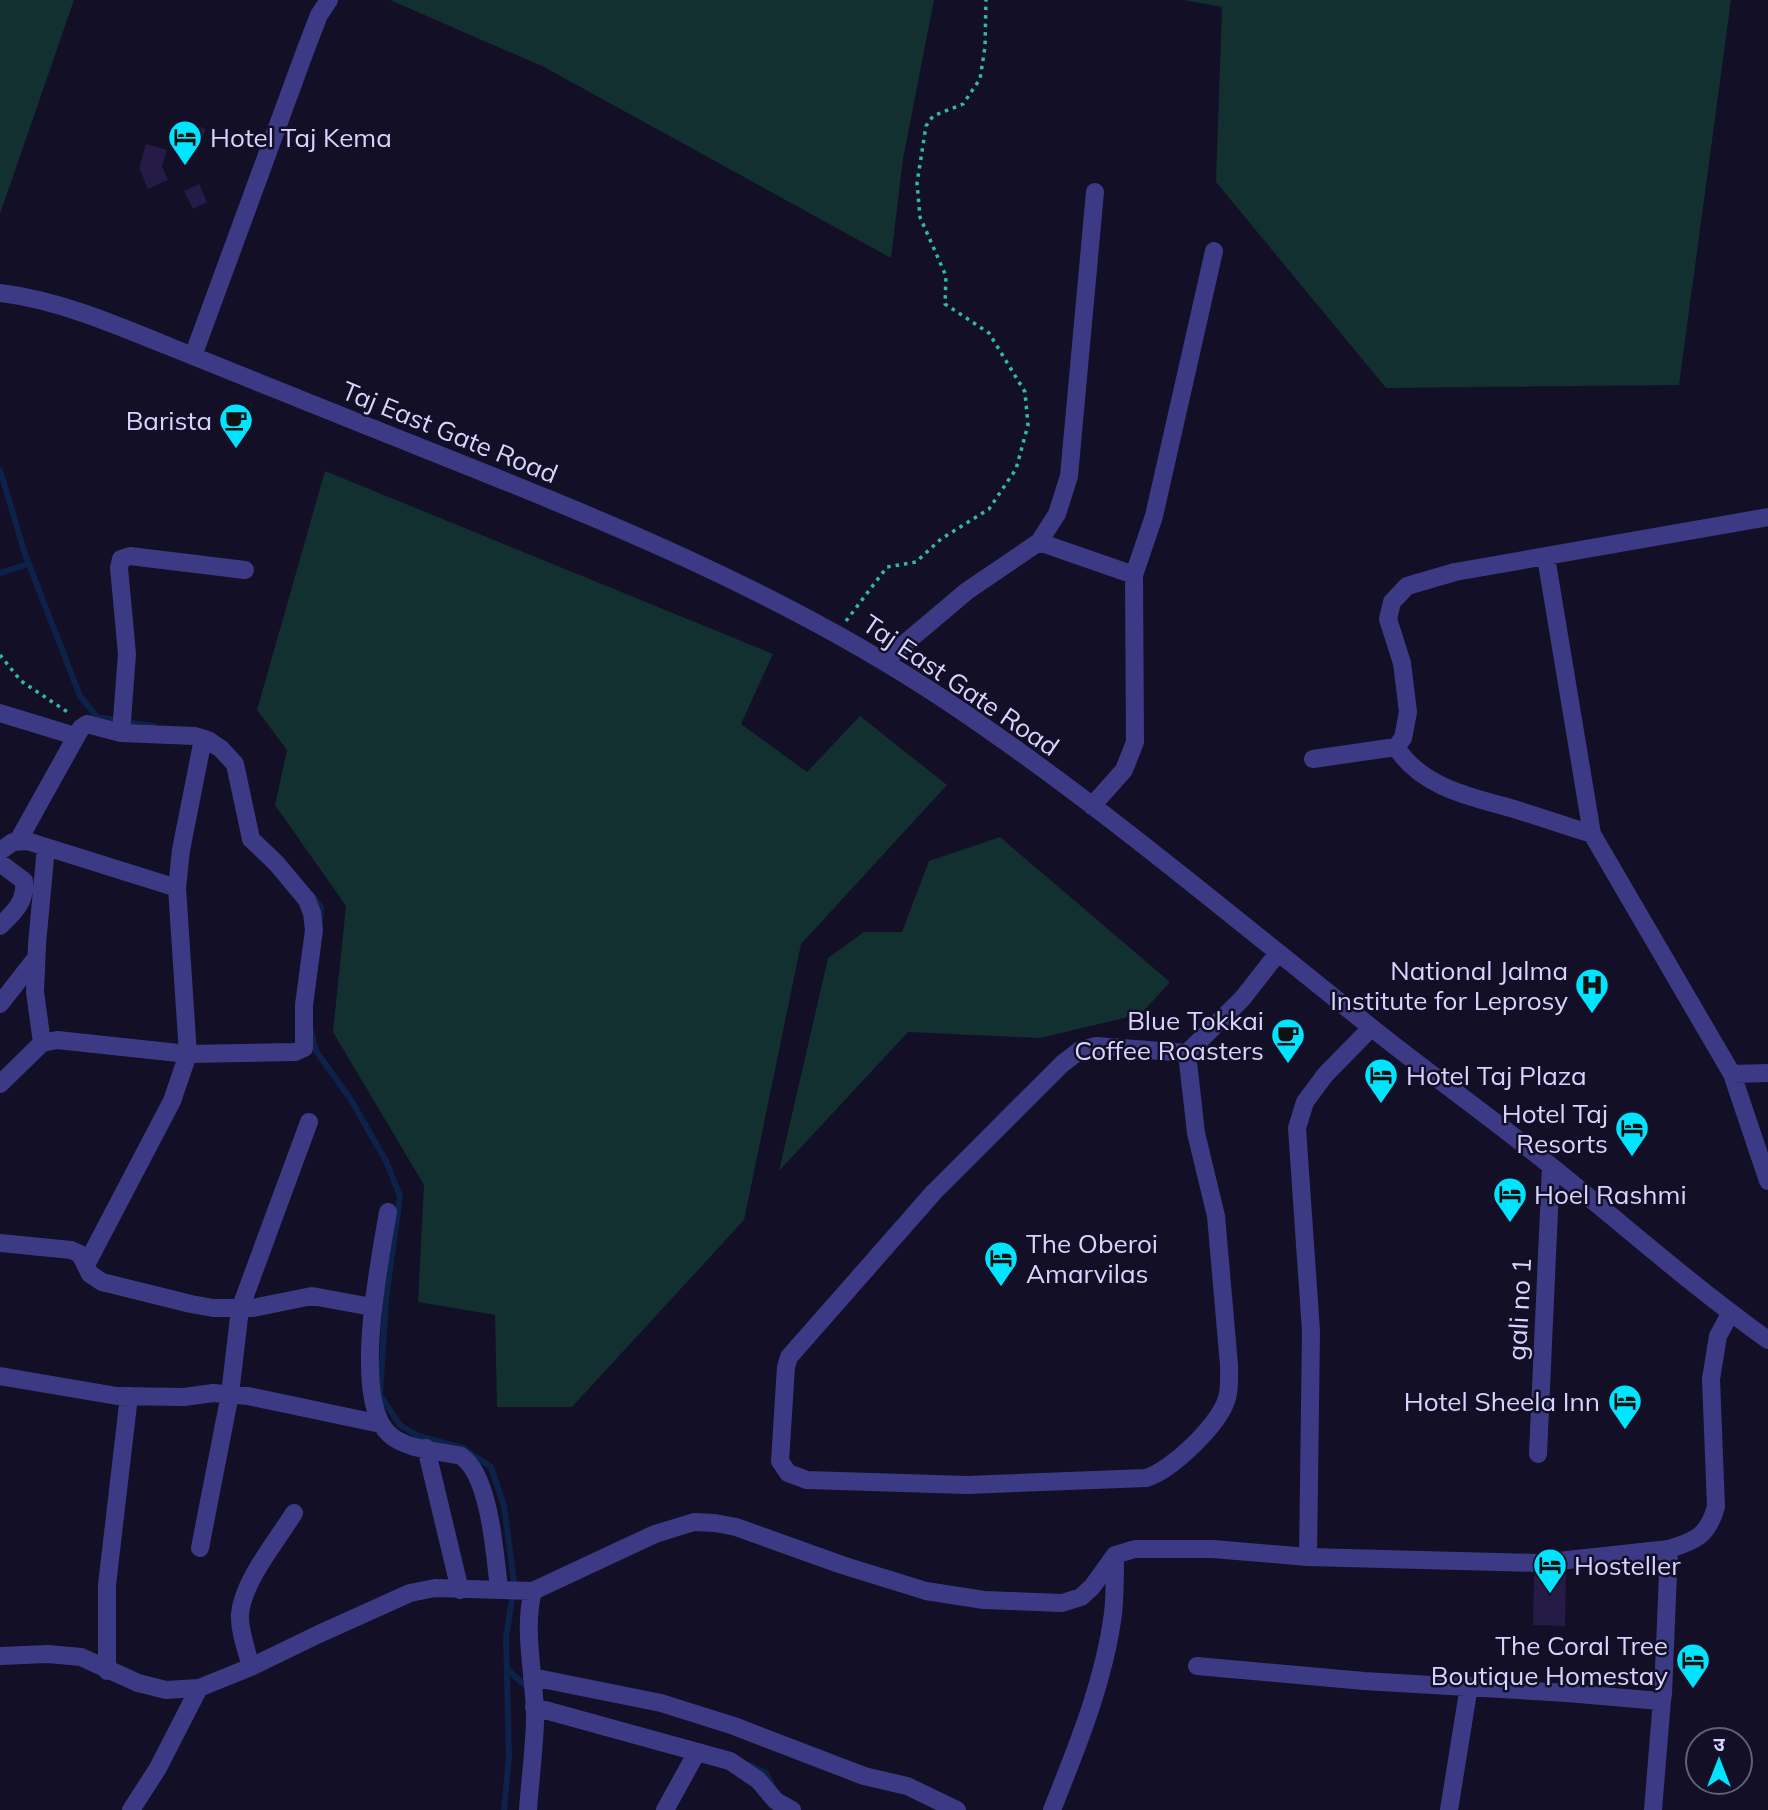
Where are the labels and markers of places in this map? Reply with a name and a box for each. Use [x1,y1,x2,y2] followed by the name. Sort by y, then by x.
[166,118,204,167] hotel icon: Hotel Taj Kema
[210,121,392,154] place label: Hotel Taj Kema
[217,401,255,450] cafe icon: Barista
[126,404,212,437] place label: Barista
[1330,954,1568,1017] place label: National Jalma Institute for Leprosy
[1573,966,1611,1015] hospital icon: National Jalma Institute for Leprosy
[1074,1004,1264,1067] place label: Blue Tokkai Coffee Roasters
[1269,1016,1307,1065] cafe icon: Blue Tokkai Coffee Roasters
[1362,1056,1400,1105] hotel icon: Hotel Taj Plaza
[1406,1059,1587,1092] place label: Hotel Taj Plaza
[1502,1097,1608,1160] place label: Hotel Taj Resorts
[1613,1109,1651,1158] hotel icon: Hotel Taj Resorts
[1491,1175,1529,1224] hotel icon: Hoel Rashmi
[1534,1178,1687,1211] place label: Hoel Rashmi
[1026,1227,1158,1290] place label: The Oberoi Amarvilas
[982,1239,1020,1288] hotel icon: The Oberoi Amarvilas
[1606,1382,1644,1431] hotel icon: Hotel Sheela Inn
[1404,1385,1600,1418] place label: Hotel Sheela Inn
[1531,1546,1569,1595] hotel icon: Hosteller
[1574,1549,1681,1582] place label: Hosteller
[1431,1629,1668,1692] place label: The Coral Tree Boutique Homestay
[1674,1641,1712,1690] hotel icon: The Coral Tree Boutique Homestay

